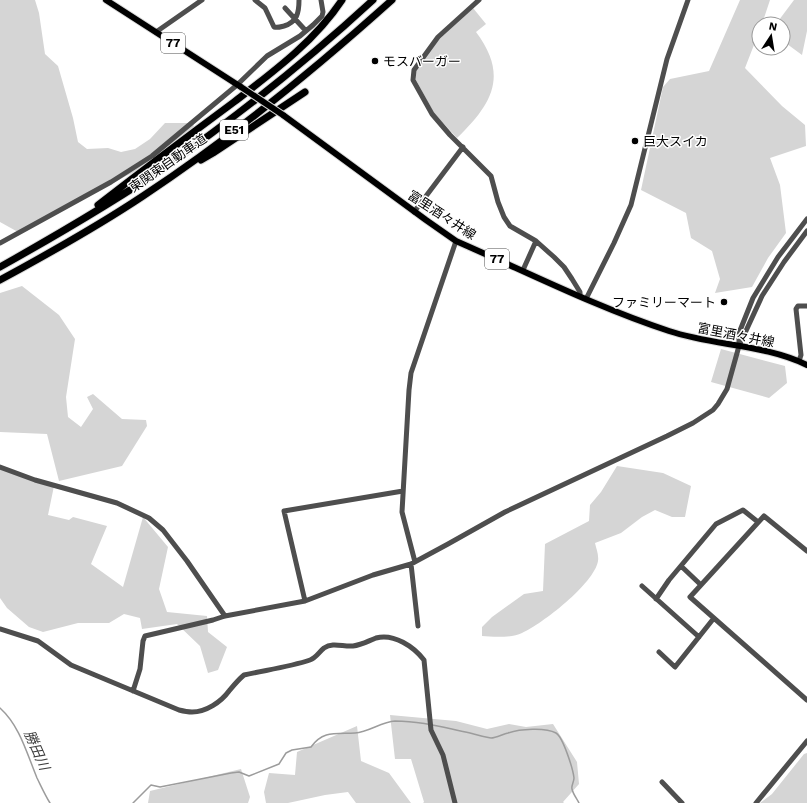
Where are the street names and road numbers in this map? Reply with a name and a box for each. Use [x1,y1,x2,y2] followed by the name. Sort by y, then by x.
[161,33,185,53] road number: 77
[220,120,248,140] road number: E51
[126,131,210,195] street label: 東関東自動車道
[405,187,479,243] street label: 富里酒々井線
[485,249,509,269] road number: 77
[696,320,776,350] street label: 富里酒々井線

